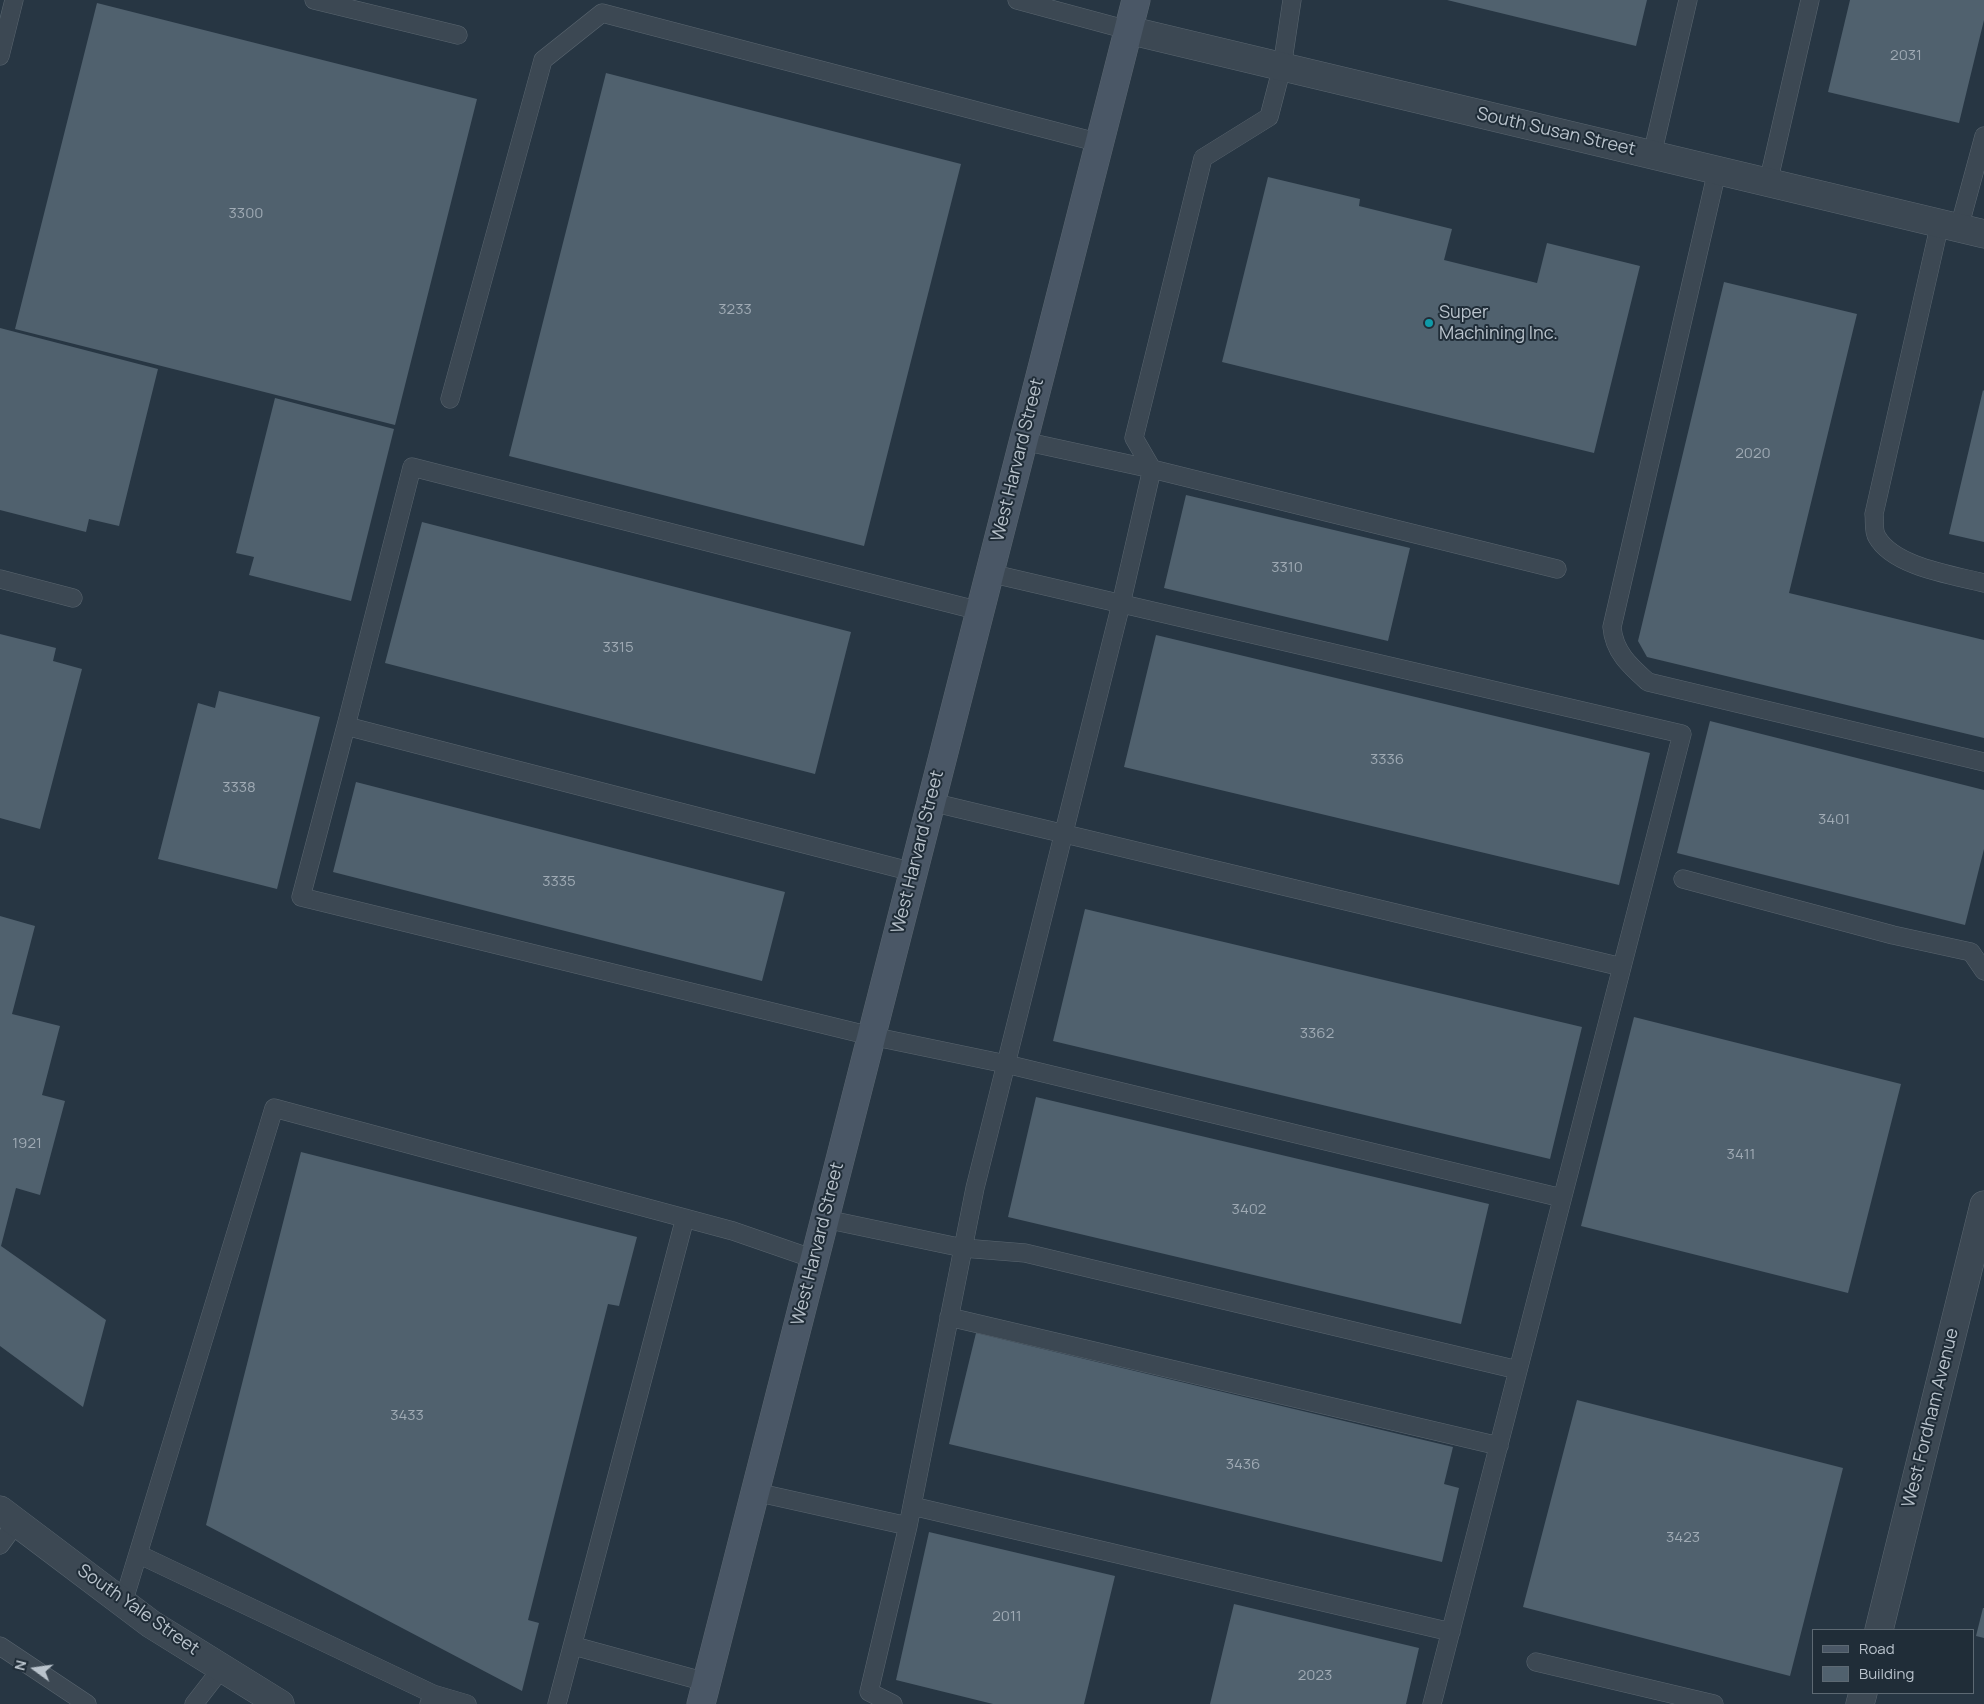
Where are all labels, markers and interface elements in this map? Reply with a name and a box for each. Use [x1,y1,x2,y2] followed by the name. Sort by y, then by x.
[1890,47,1922,65] house number: 2031
[1474,103,1638,161] street label: South Susan Street
[229,205,263,223] house number: 3300
[718,301,752,319] house number: 3233
[1439,302,1558,344] place label: Super Machining Inc.
[1423,317,1435,329] marker: Super Machining Inc.
[987,376,1049,544] street label: West Harvard Street
[1735,445,1771,463] house number: 2020
[1271,559,1303,577] house number: 3310
[602,639,634,657] house number: 3315
[1370,751,1404,769] house number: 3336
[887,768,949,936] street label: West Harvard Street
[222,779,256,797] house number: 3338
[1818,811,1850,829] house number: 3401
[542,873,576,891] house number: 3335
[1300,1025,1334,1043] house number: 3362
[12,1135,42,1153] house number: 1921
[1727,1146,1755,1164] house number: 3411
[787,1160,849,1328] street label: West Harvard Street
[1232,1201,1266,1219] house number: 3402
[1898,1326,1964,1510] street label: West Fordham Avenue
[390,1407,424,1425] house number: 3433
[1226,1456,1260,1474] house number: 3436
[1666,1529,1700,1547] house number: 3423
[73,1560,203,1660] street label: South Yale Street
[992,1608,1022,1626] house number: 2011
[1812,1629,1974,1694] legend
[1859,1638,1895,1659] text: Road
[10,1644,60,1694] north arrow
[10,1658,30,1672] text: N
[1859,1663,1914,1684] text: Building
[1298,1667,1332,1685] house number: 2023

